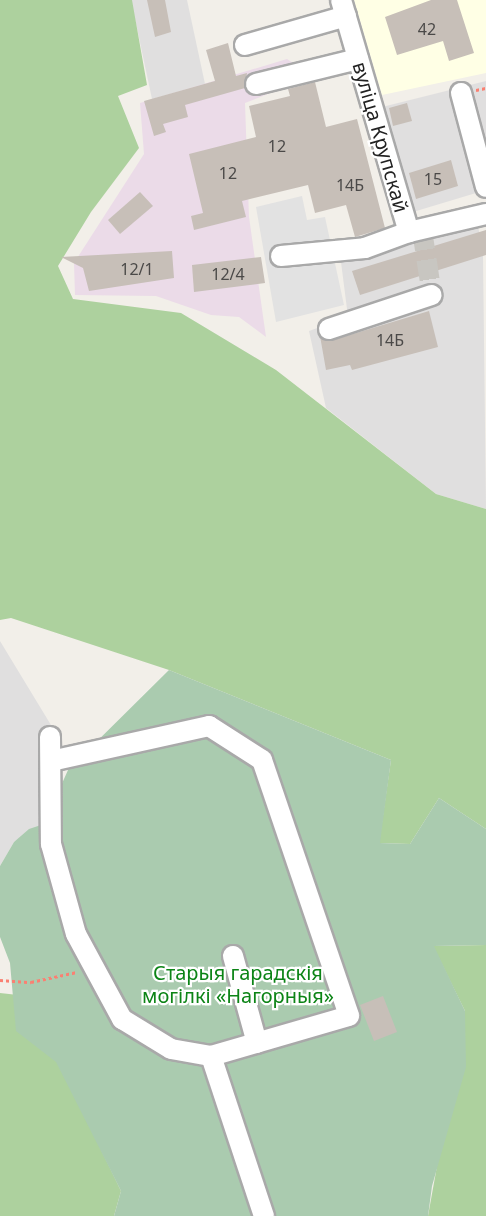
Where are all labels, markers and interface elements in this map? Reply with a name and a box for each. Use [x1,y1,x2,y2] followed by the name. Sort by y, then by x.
[418,19,436,39] house number: 42
[348,59,414,215] street label: вуліца Крупскай
[268,136,286,156] house number: 12
[219,163,237,183] house number: 12
[424,169,442,189] house number: 15
[336,175,364,195] house number: 14Б
[120,259,154,279] house number: 12/1
[211,264,245,284] house number: 12/4
[376,330,404,350] house number: 14Б
[142,960,334,1007] park label: Старыя гарадскія могілкі «Нагорныя»

